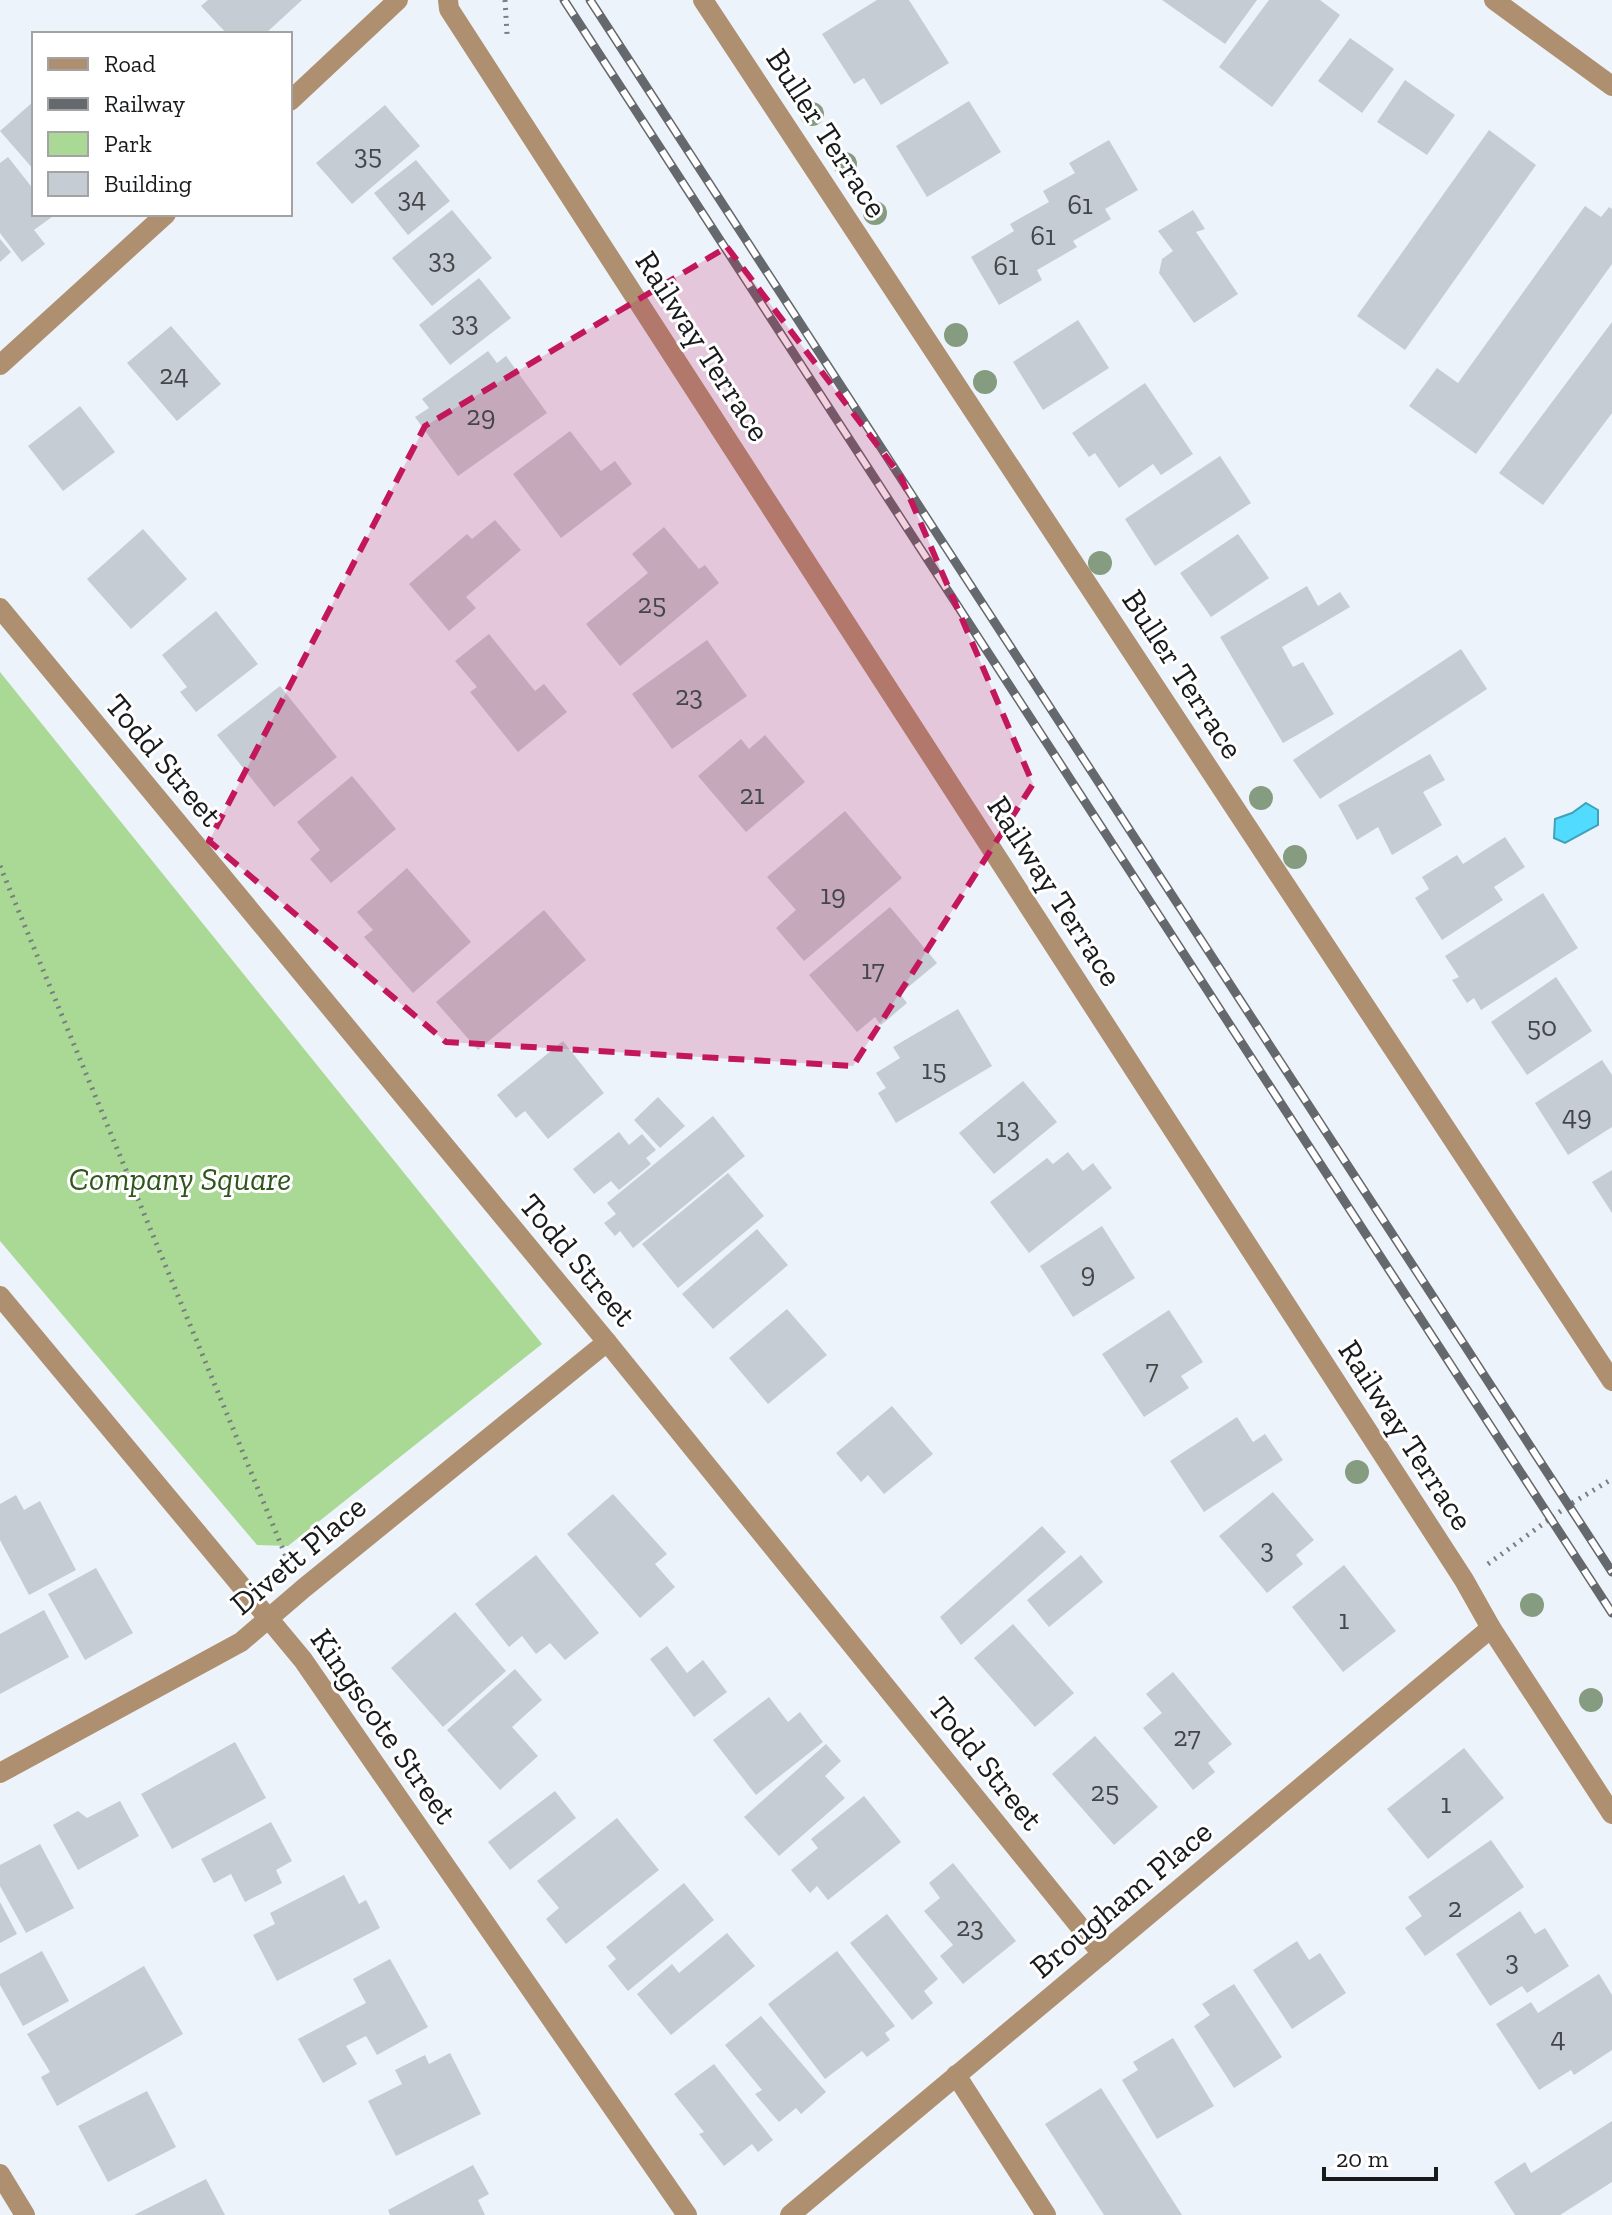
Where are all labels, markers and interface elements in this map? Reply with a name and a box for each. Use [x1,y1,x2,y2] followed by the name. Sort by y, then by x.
[32,32,292,216] legend
[758,41,896,225] street label: Buller Terrace
[104,49,156,78] text: Road
[104,89,186,118] text: Railway
[104,129,152,158] text: Park
[354,138,382,171] house number: 35
[104,169,192,198] text: Building
[398,181,426,214] house number: 34
[1067,188,1093,221] house number: 61
[1030,219,1056,252] house number: 61
[428,242,456,275] house number: 33
[627,244,779,448] street label: Railway Terrace
[993,249,1019,282] house number: 61
[451,305,479,338] house number: 33
[159,358,189,391] house number: 24
[466,399,496,432] house number: 29
[1114,582,1252,766] street label: Buller Terrace
[638,587,666,620] house number: 25
[675,679,703,712] house number: 23
[98,686,230,834] street label: Todd Street
[739,778,765,811] house number: 21
[979,789,1131,993] street label: Railway Terrace
[820,878,846,911] house number: 19
[861,953,885,986] house number: 17
[1527,1010,1557,1043] house number: 50
[921,1053,947,1086] house number: 15
[1562,1099,1592,1132] house number: 49
[996,1111,1020,1144] house number: 13
[69,1160,291,1198] park label: Company Square
[512,1186,644,1334] street label: Todd Street
[1081,1256,1095,1289] house number: 9
[1330,1333,1482,1537] street label: Railway Terrace
[1145,1353,1159,1386] house number: 7
[223,1487,373,1623] street label: Divett Place
[1260,1532,1274,1565] house number: 3
[1339,1603,1350,1636] house number: 1
[303,1621,465,1831] street label: Kingscote Street
[921,1689,1051,1838] street label: Todd Street
[1173,1720,1201,1753] house number: 27
[1091,1775,1119,1808] house number: 25
[1441,1787,1452,1820] house number: 1
[1023,1812,1219,1986] street label: Brougham Place
[1448,1891,1462,1924] house number: 2
[956,1910,984,1943] house number: 23
[1505,1944,1519,1977] house number: 3
[1550,2021,1566,2054] house number: 4
[1324,2131,1436,2181] scale bar
[1336,2144,1389,2173] text: 20 m

